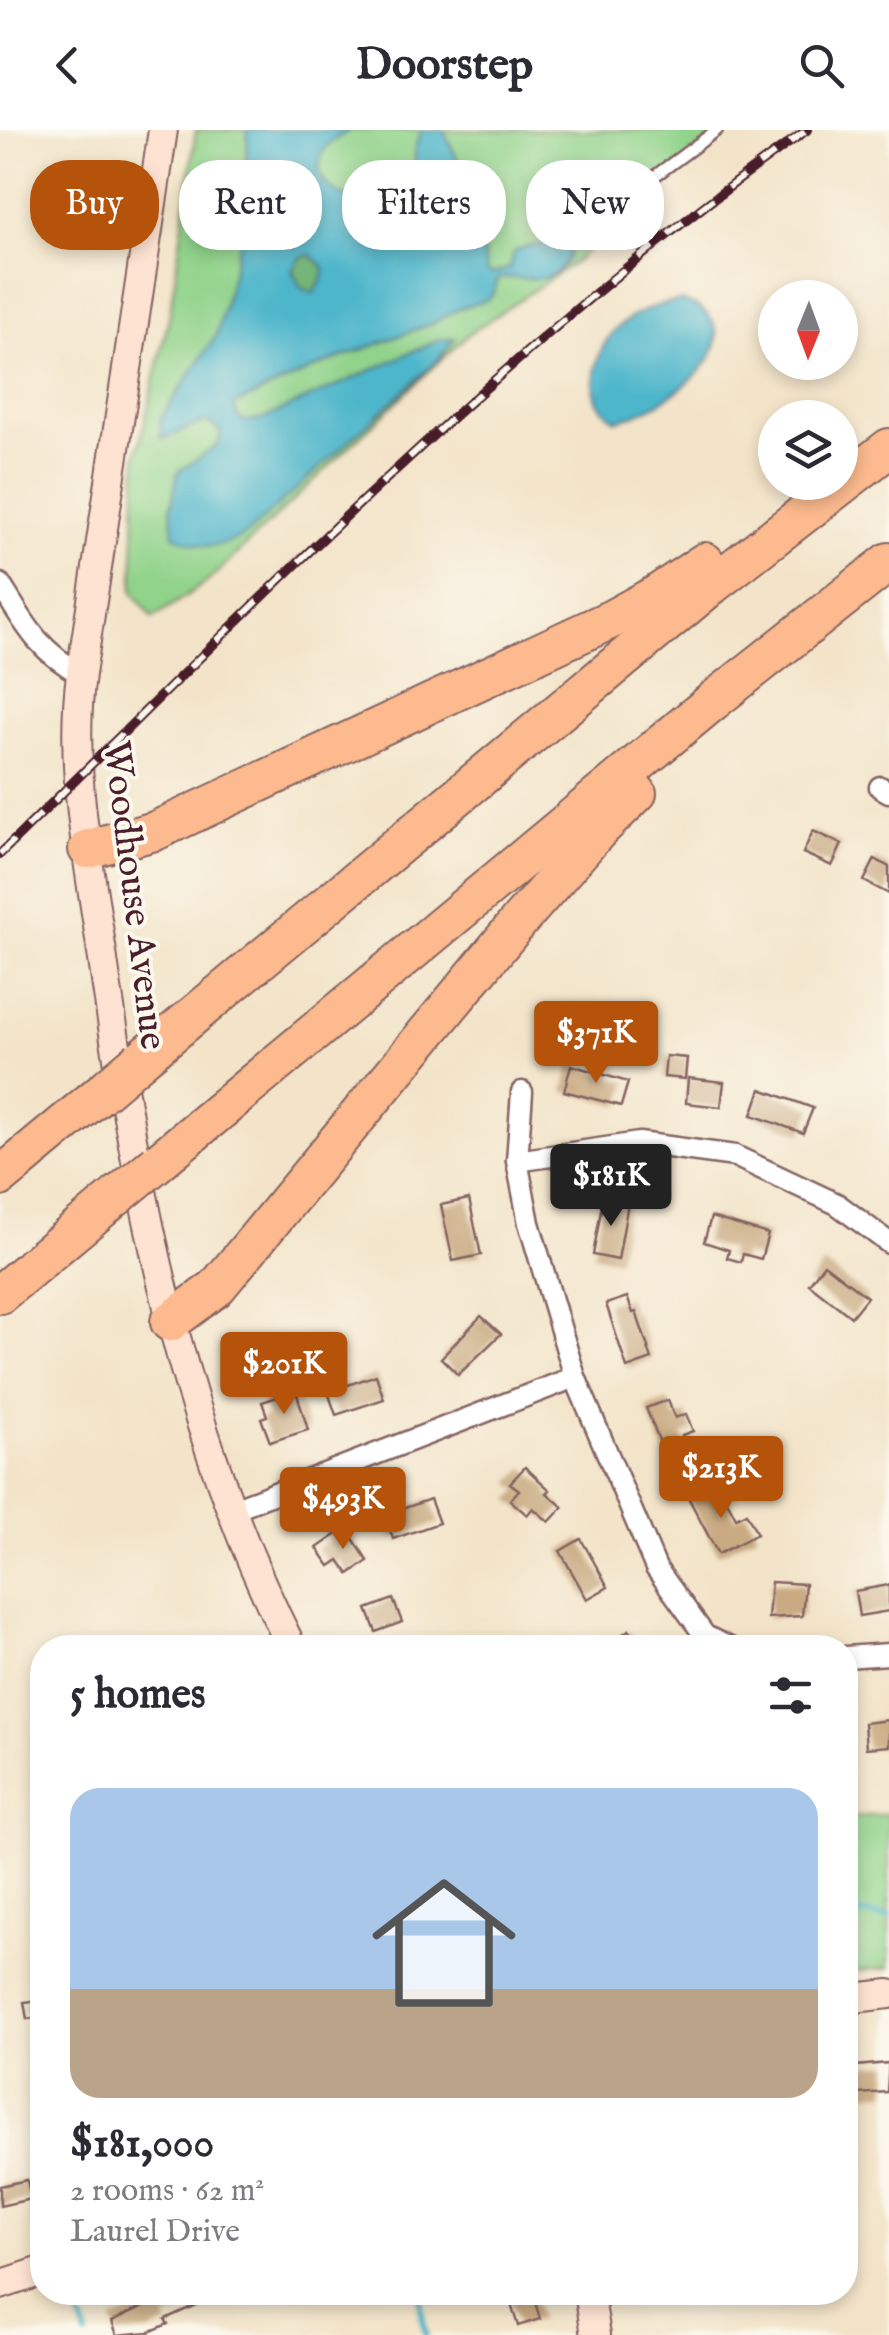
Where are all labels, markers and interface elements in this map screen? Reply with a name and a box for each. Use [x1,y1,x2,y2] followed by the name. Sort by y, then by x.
[356,37,533,94] text: Doorstep
[40,38,95,93] icon: back
[794,38,849,93] icon: search
[30,160,159,250] chip: Buy
[179,160,322,250] chip: Rent
[342,160,506,250] chip: Filters
[526,160,664,250] chip: New
[758,280,858,380] north arrow
[758,280,858,500] map controls
[758,400,858,500] button: layers
[90,738,176,1053] street label: Woodhouse Avenue
[526,1001,666,1086] pin: $371K
[556,1013,636,1054] text: $371K
[541,1144,681,1229] pin: $181K
[572,1156,650,1197] text: $181K
[214,1332,354,1417] pin: $201K
[242,1344,326,1385] text: $201K
[651,1436,791,1521] pin: $213K
[681,1448,761,1489] text: $213K
[273,1467,413,1552] pin: $493K
[302,1479,384,1520] text: $493K
[763,1668,818,1723] icon: filters
[70,1669,206,1722] text: 5 homes
[354,1853,534,2033] icon: home
[70,2118,214,2171] text: $181,000
[70,2171,264,2212] text: 2 rooms · 62 m²
[70,2212,240,2253] text: Laurel Drive

